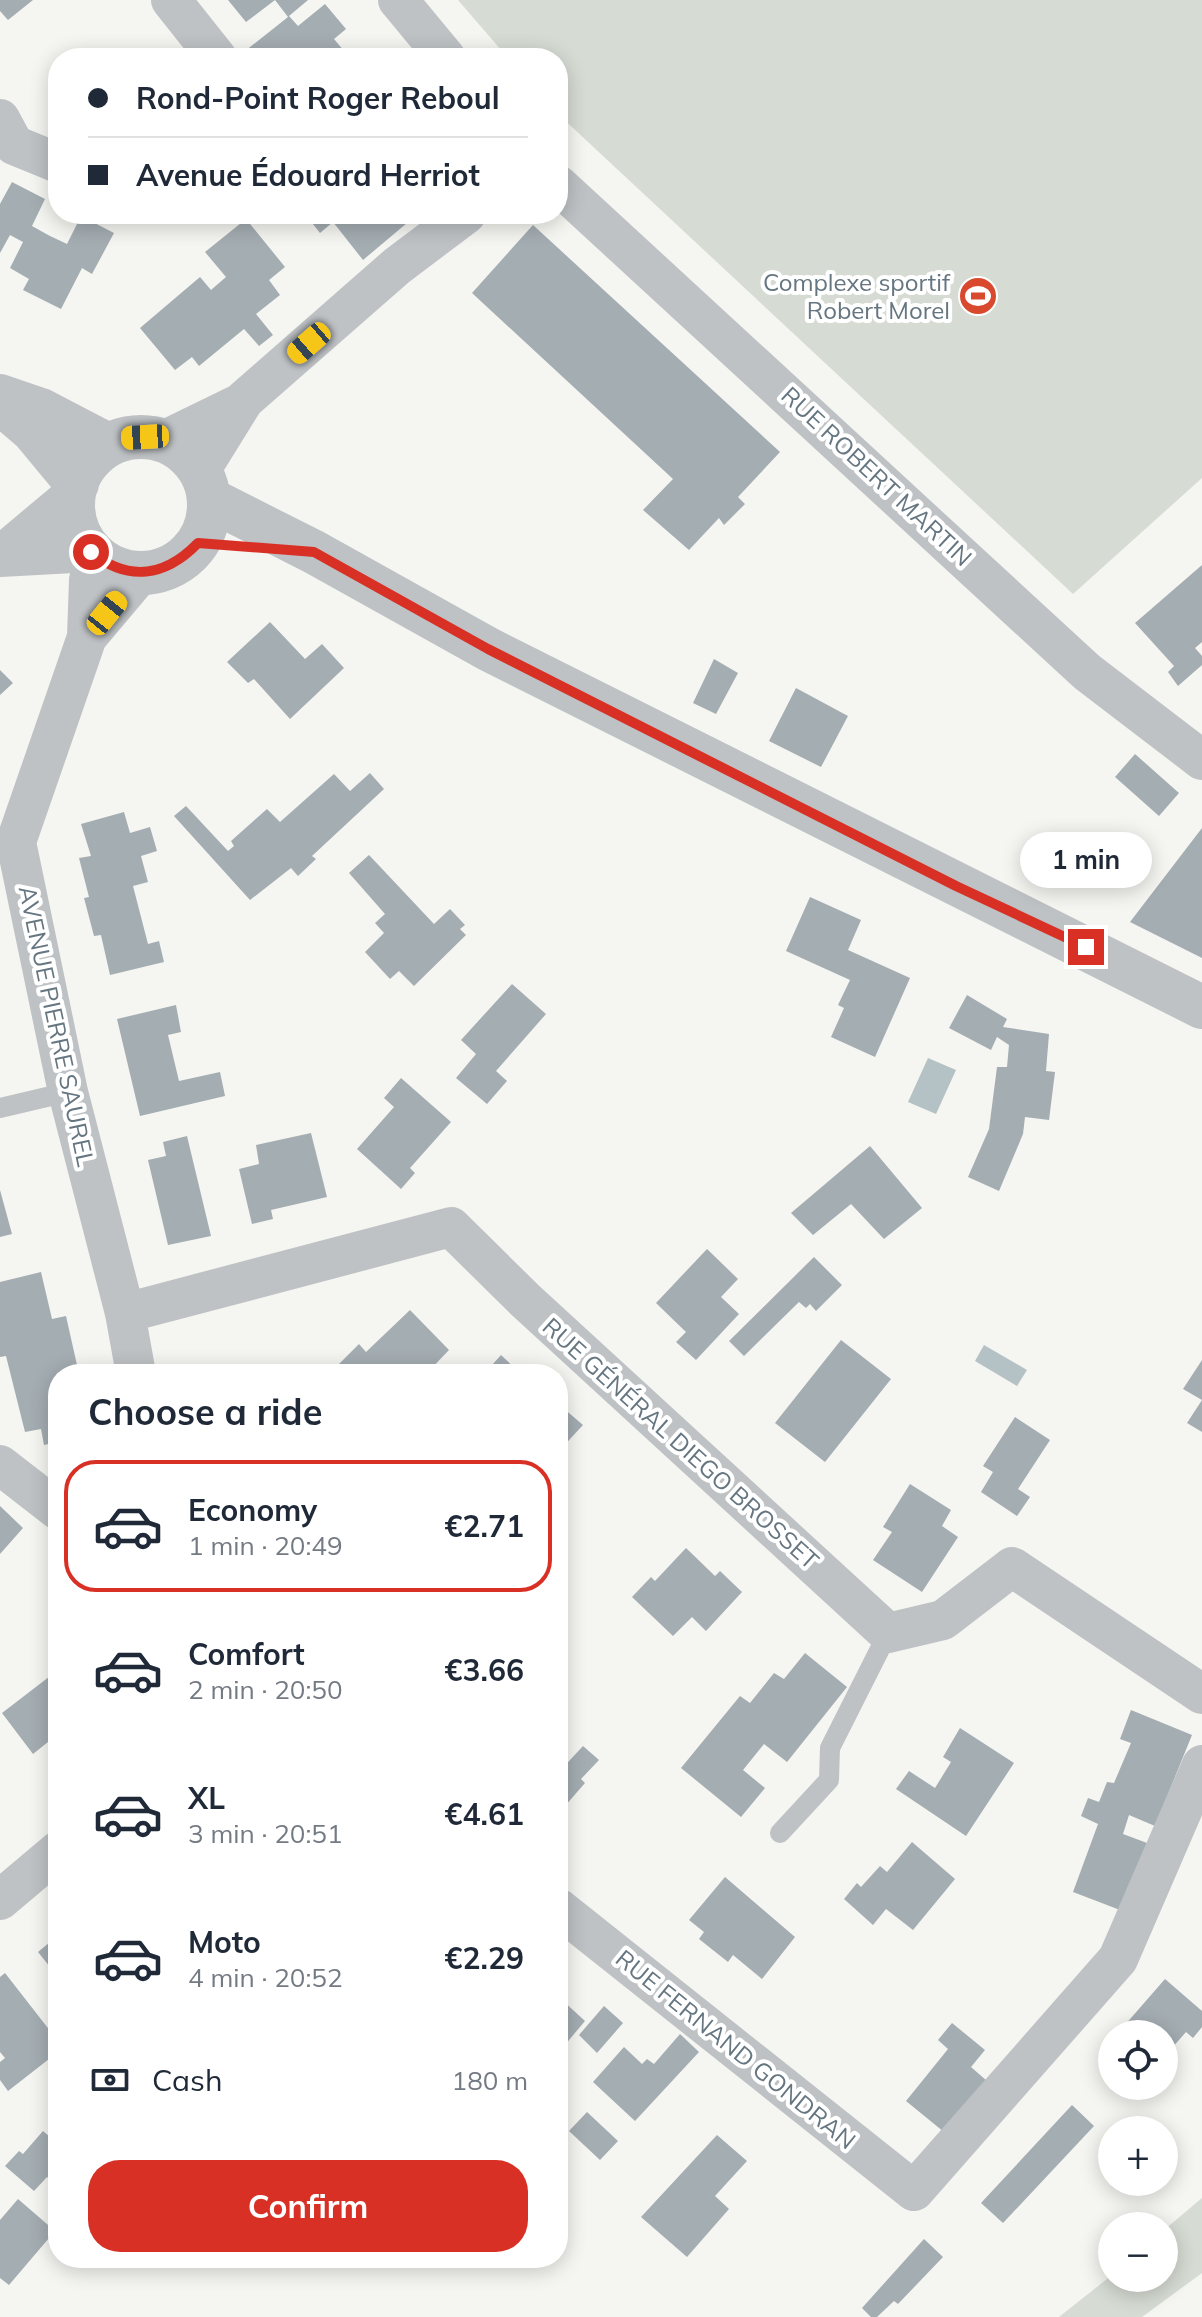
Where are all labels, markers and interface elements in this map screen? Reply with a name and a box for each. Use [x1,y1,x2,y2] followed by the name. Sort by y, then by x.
[136,79,499,117] text: Rond-Point Roger Reboul
[136,156,480,194] text: Avenue Édouard Herriot
[763,267,951,325] place label: Complexe sportif Robert Morel
[957,275,999,317] sports icon: Complexe sportif Robert Morel
[283,318,335,368] car
[775,380,979,572] street label: RUE ROBERT MARTIN
[120,424,170,450] car
[73,534,109,570] route start
[83,587,131,639] car
[1020,831,1152,887] callout: 1 min
[1052,843,1120,876] text: 1 min
[13,883,101,1169] street label: AVENUE PIERRE SAUREL
[1068,929,1104,965] route end
[537,1311,826,1575] street label: RUE GÉNÉRAL DIEGO BROSSET
[88,1389,322,1434] text: Choose a ride
[92,1490,164,1562] icon: car
[188,1491,317,1529] text: Economy
[445,1507,524,1545] text: €2.71
[188,1529,343,1562] text: 1 min · 20:49
[92,1634,164,1706] icon: car
[188,1635,305,1673] text: Comfort
[445,1651,524,1689] text: €3.66
[188,1673,343,1706] text: 2 min · 20:50
[92,1778,164,1850] icon: car
[188,1779,225,1817] text: XL
[445,1795,524,1833] text: €4.61
[188,1817,343,1850] text: 3 min · 20:51
[92,1922,164,1994] icon: car
[188,1923,261,1961] text: Moto
[445,1939,524,1977] text: €2.29
[610,1943,862,2155] street label: RUE FERNAND GONDRAN
[188,1961,343,1994] text: 4 min · 20:52
[1098,2020,1178,2292] map controls
[1098,2020,1178,2100] button: locate
[88,2058,132,2102] icon: cash
[152,2061,223,2099] text: Cash
[452,2064,528,2097] text: 180 m
[1098,2116,1178,2196] button: +
[88,2160,528,2252] button: Confirm
[1098,2212,1178,2292] button: −

